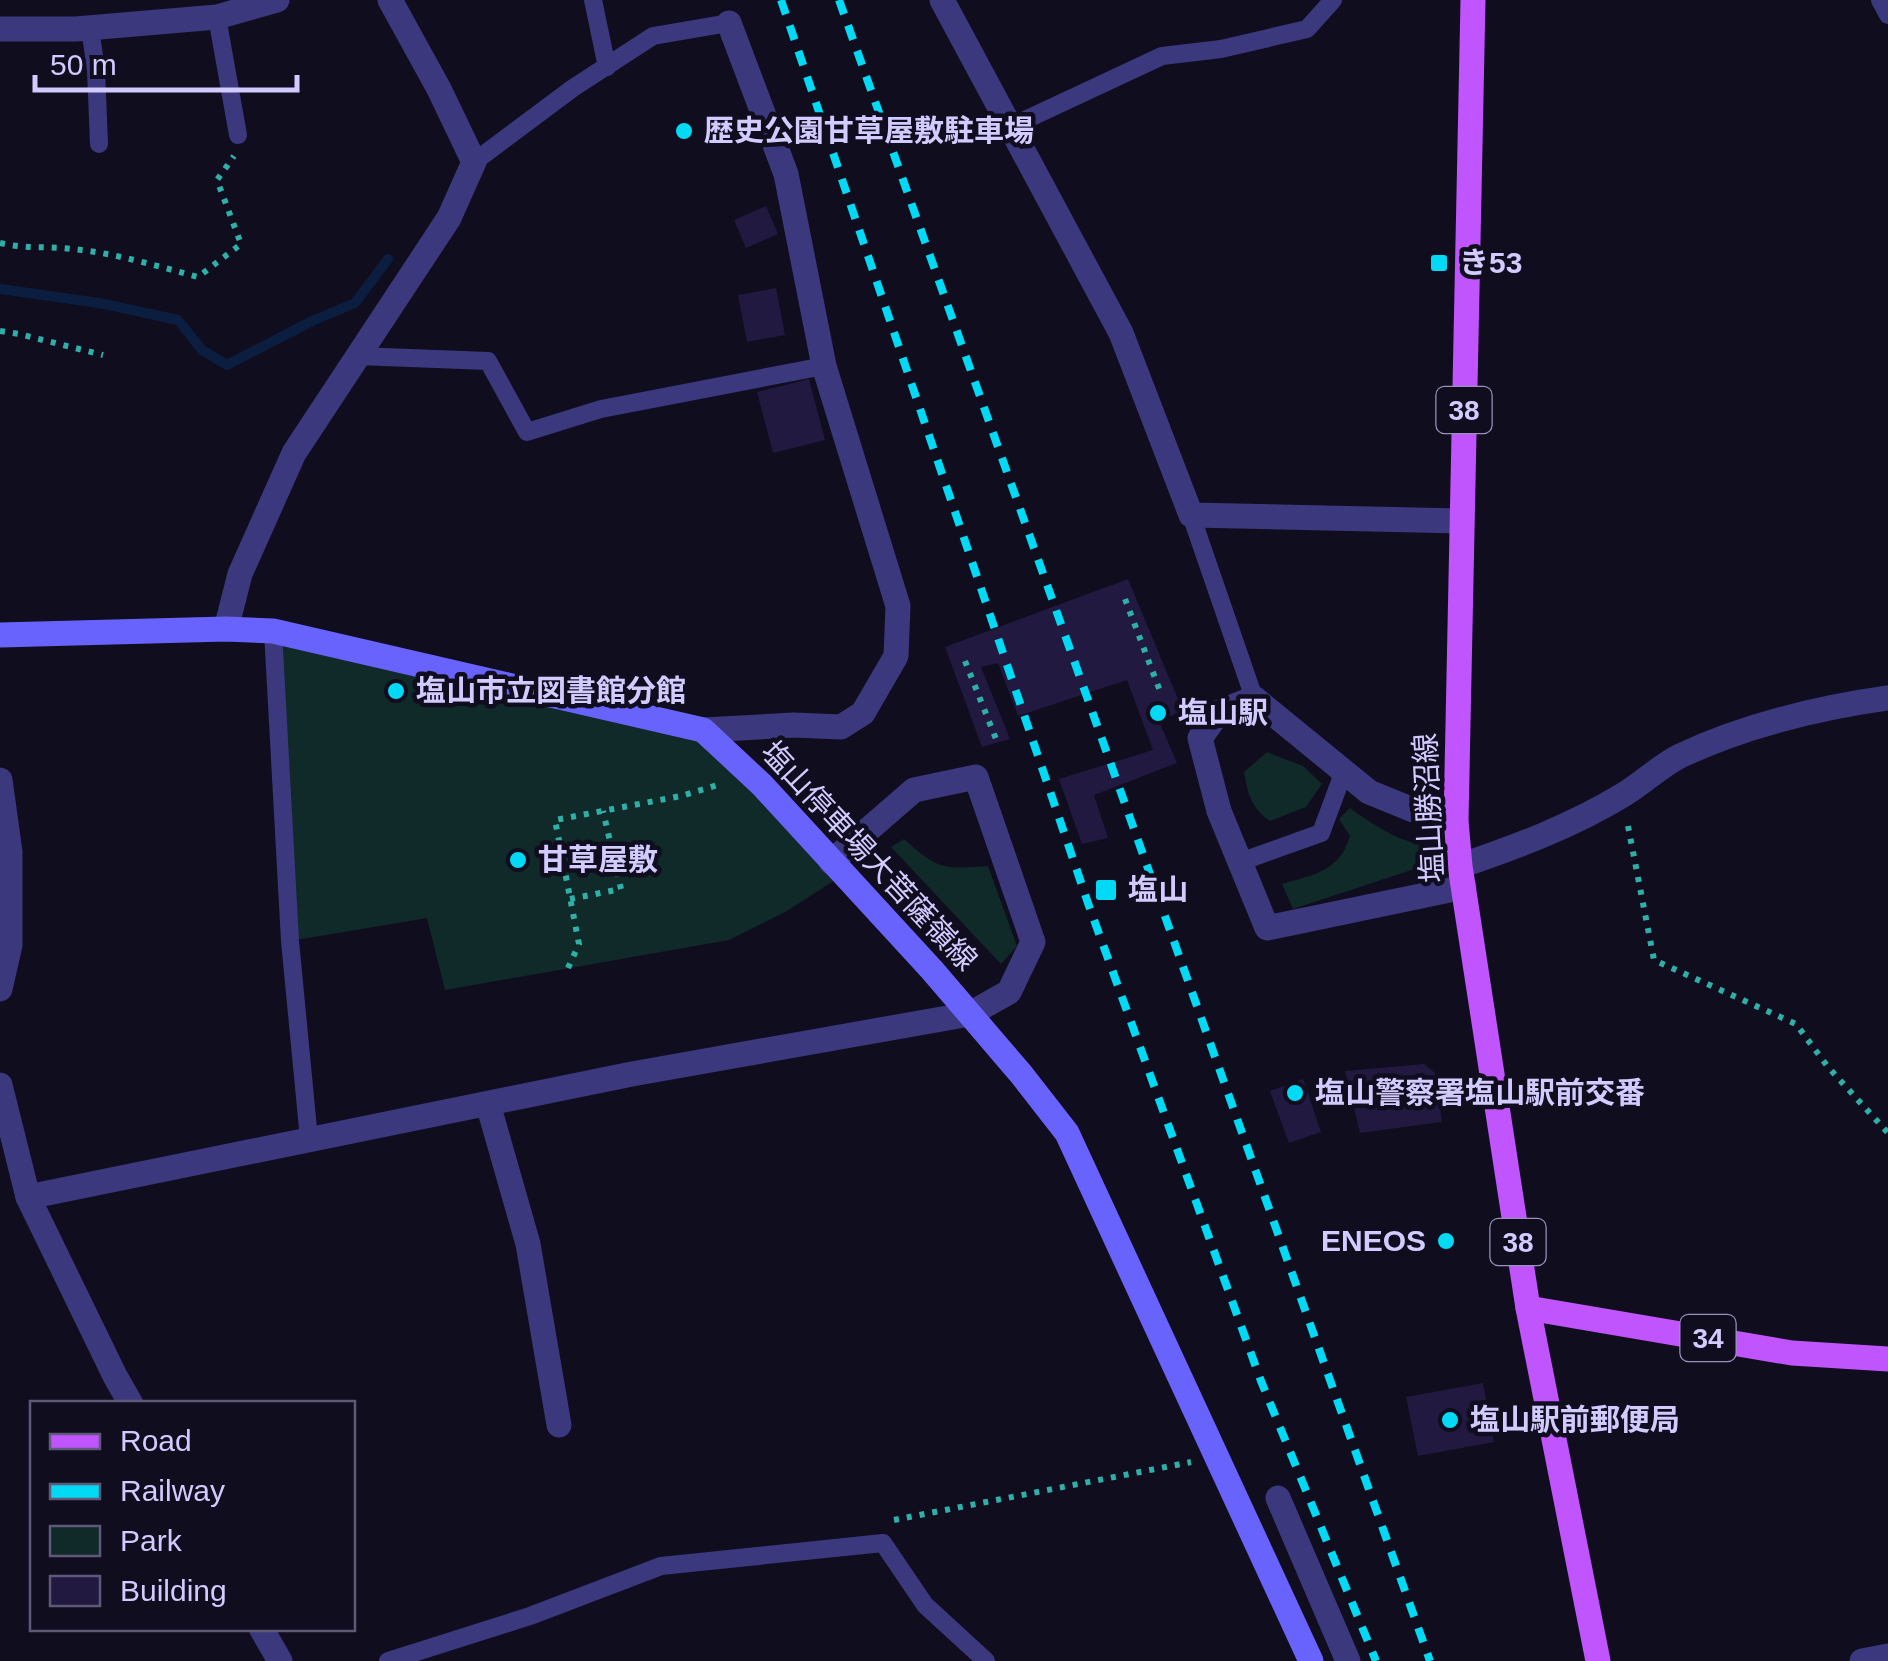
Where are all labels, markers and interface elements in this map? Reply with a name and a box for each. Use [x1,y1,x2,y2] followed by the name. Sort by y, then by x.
[35,30,298,92] scale bar
[50,48,117,81] text: 50 m
[704,114,1034,147] place label: 歴史公園甘草屋敷駐車場
[673,120,695,142] marker: 歴史公園甘草屋敷駐車場
[1459,246,1522,279] place label: き53
[1428,252,1450,274] marker: き53
[1436,387,1492,433] road number: 38
[416,674,686,707] place label: 塩山市立図書館分館
[385,680,407,702] marker: 塩山市立図書館分館
[1178,696,1268,729] place label: 塩山駅
[1147,702,1169,724] marker: 塩山駅
[1408,732,1449,884] street label: 塩山勝沼線
[755,735,984,977] street label: 塩山停車場大菩薩嶺線
[538,843,658,876] place label: 甘草屋敷
[507,849,529,871] marker: 甘草屋敷
[1128,873,1188,906] place label: 塩山
[1093,877,1119,903] marker: 塩山
[1315,1076,1645,1109] place label: 塩山警察署塩山駅前交番
[1284,1082,1306,1104] marker: 塩山警察署塩山駅前交番
[1490,1219,1546,1265] road number: 38
[1321,1224,1426,1257] place label: ENEOS
[1435,1230,1457,1252] marker: ENEOS
[1680,1315,1736,1361] road number: 34
[30,1401,355,1631] legend
[1470,1403,1680,1436] place label: 塩山駅前郵便局
[1439,1409,1461,1431] marker: 塩山駅前郵便局
[120,1424,192,1457] text: Road
[120,1474,225,1507] text: Railway
[120,1524,183,1557] text: Park
[120,1574,227,1607] text: Building

